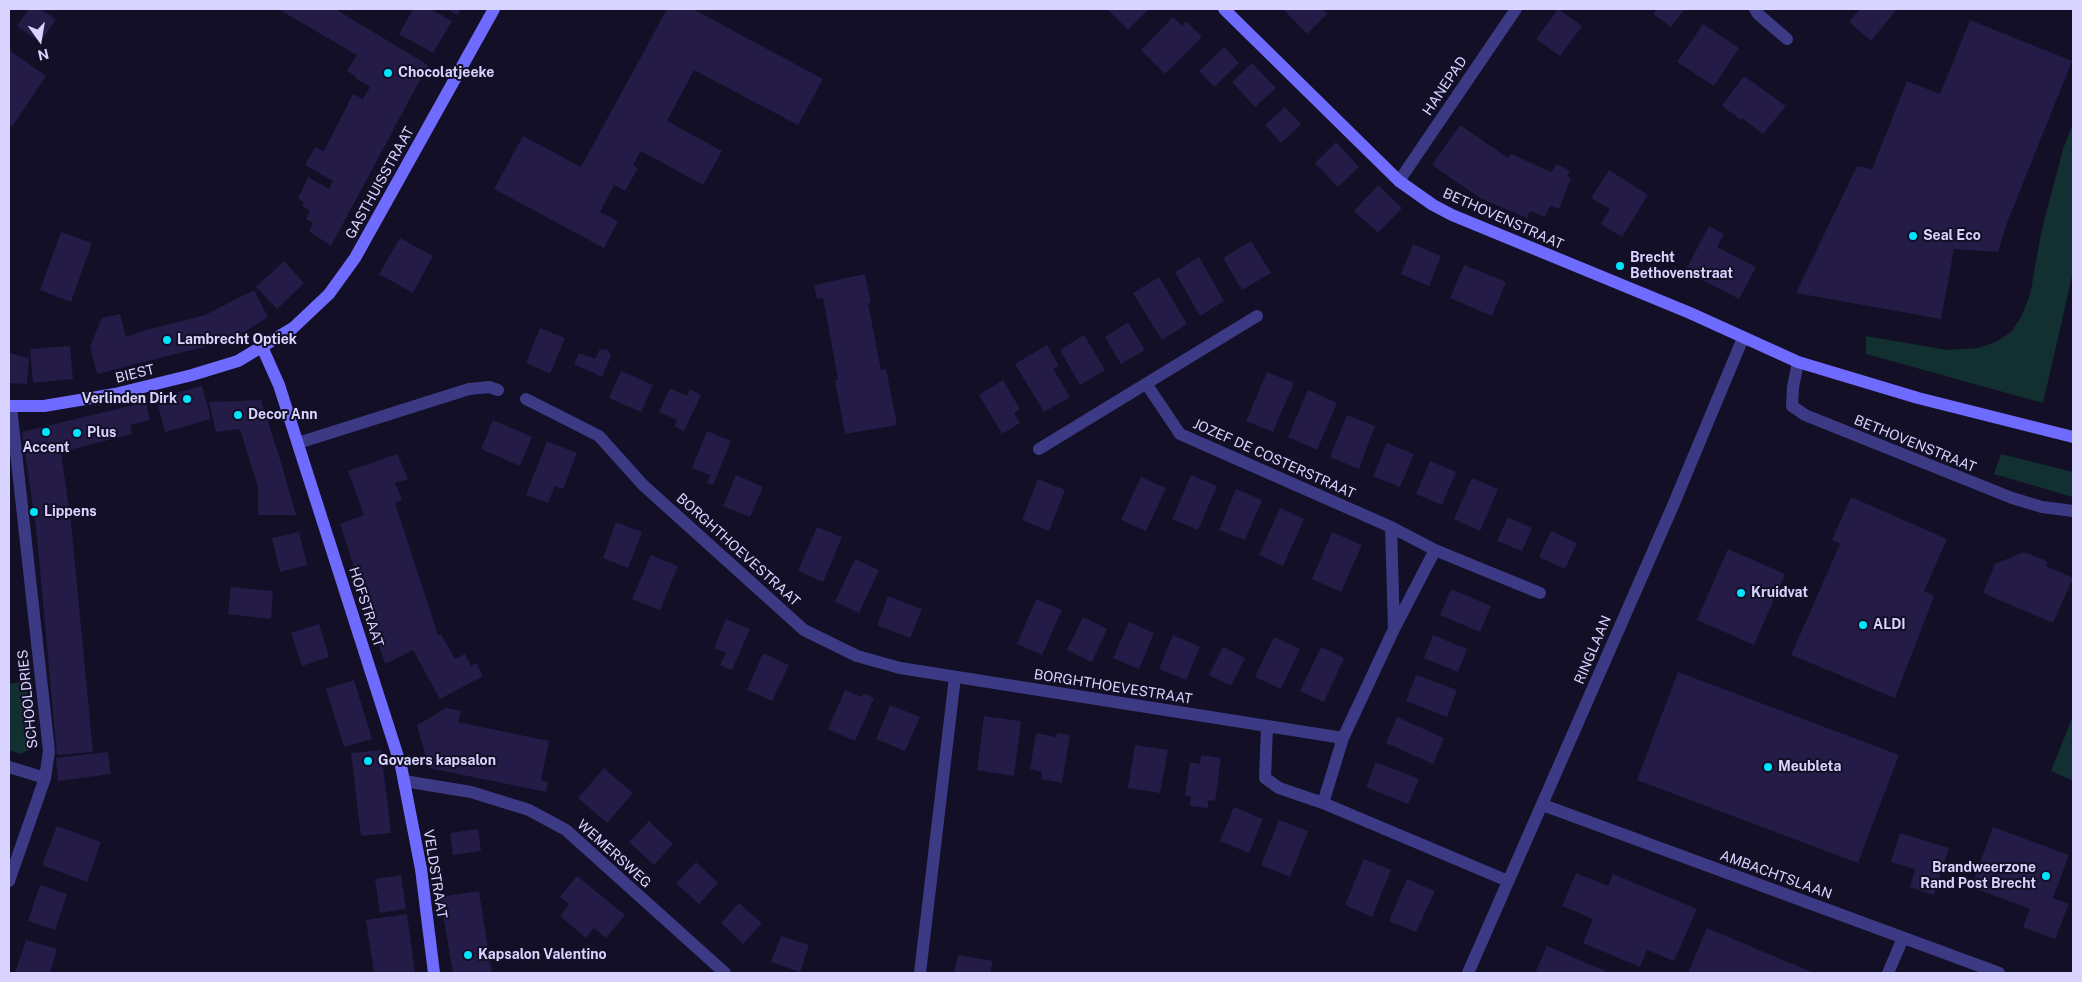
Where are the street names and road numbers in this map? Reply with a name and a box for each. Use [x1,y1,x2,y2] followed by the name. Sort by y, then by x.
[1419,53,1471,119] street label: HANEPAD
[342,124,418,242] street label: GASTHUISSTRAAT
[1440,185,1566,253] street label: BETHOVENSTRAAT
[114,361,156,387] street label: BIEST
[1851,412,1979,476] street label: BETHOVENSTRAAT
[1190,416,1358,502] street label: JOZEF DE COSTERSTRAAT
[673,490,803,610] street label: BORGHTHOEVESTRAAT
[345,565,387,649] street label: HOFSTRAAT
[1571,613,1615,687] street label: RINGLAAN
[14,649,42,749] street label: SCHOOLDRIES
[1033,666,1193,708] street label: BORGHTHOEVESTRAAT
[573,816,655,892] street label: WEMERSWEG
[420,828,450,920] street label: VELDSTRAAT
[1718,847,1834,903] street label: AMBACHTSLAAN

